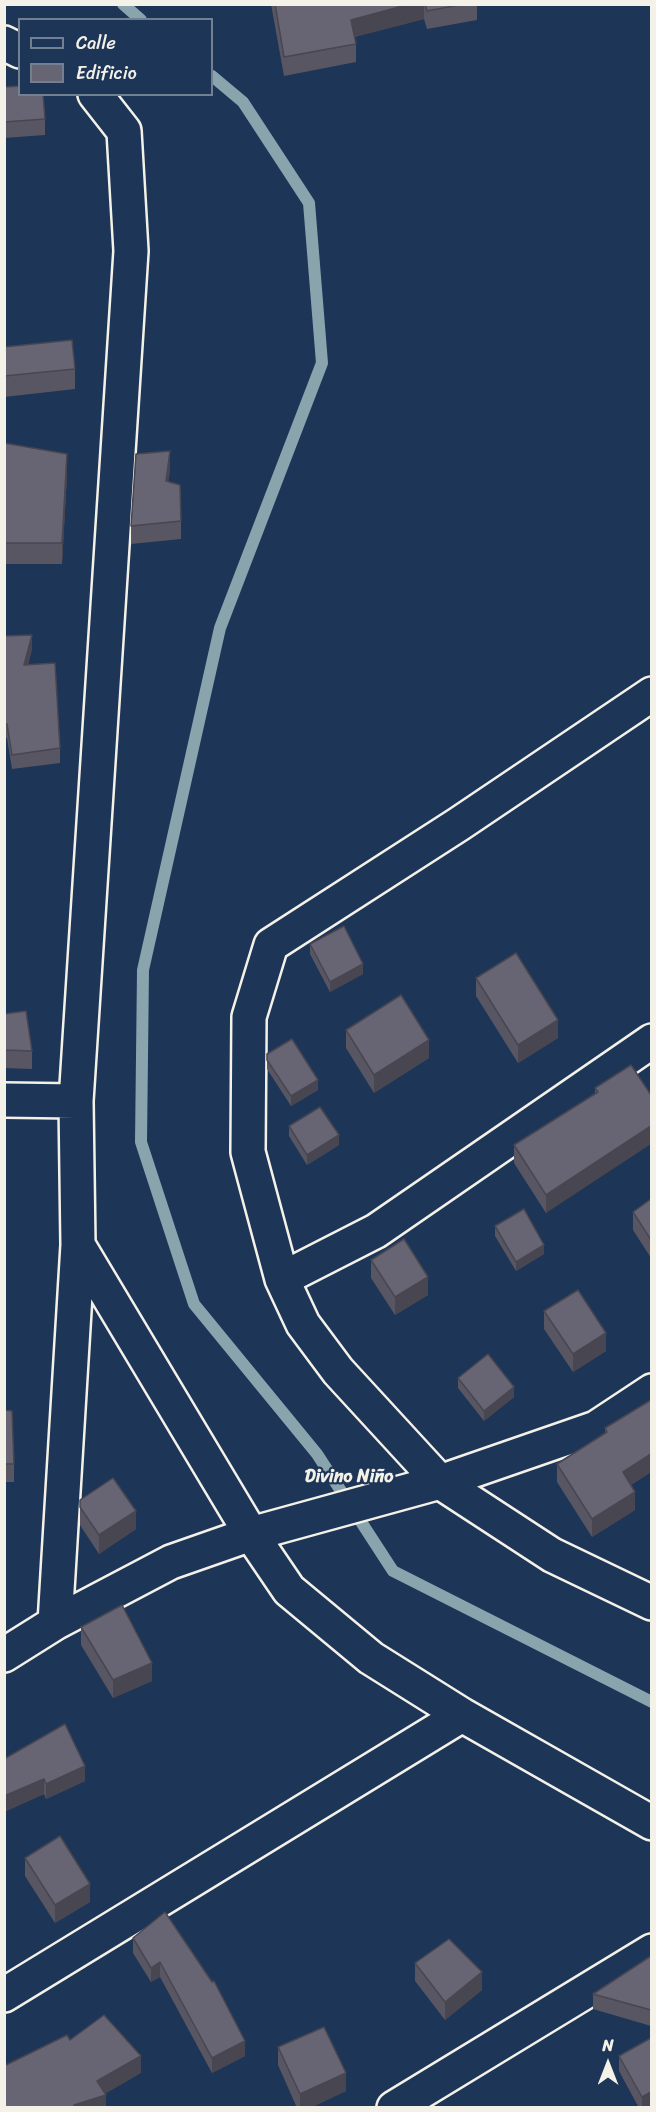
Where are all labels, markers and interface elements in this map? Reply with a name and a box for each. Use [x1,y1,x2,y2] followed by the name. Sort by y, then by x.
[18,18,213,96] legend
[76,27,116,59] text: Calle
[76,57,137,89] text: Edificio
[305,1466,393,1488] district label: Divino Niño
[602,2031,614,2060] text: N
[578,2034,638,2094] north arrow

